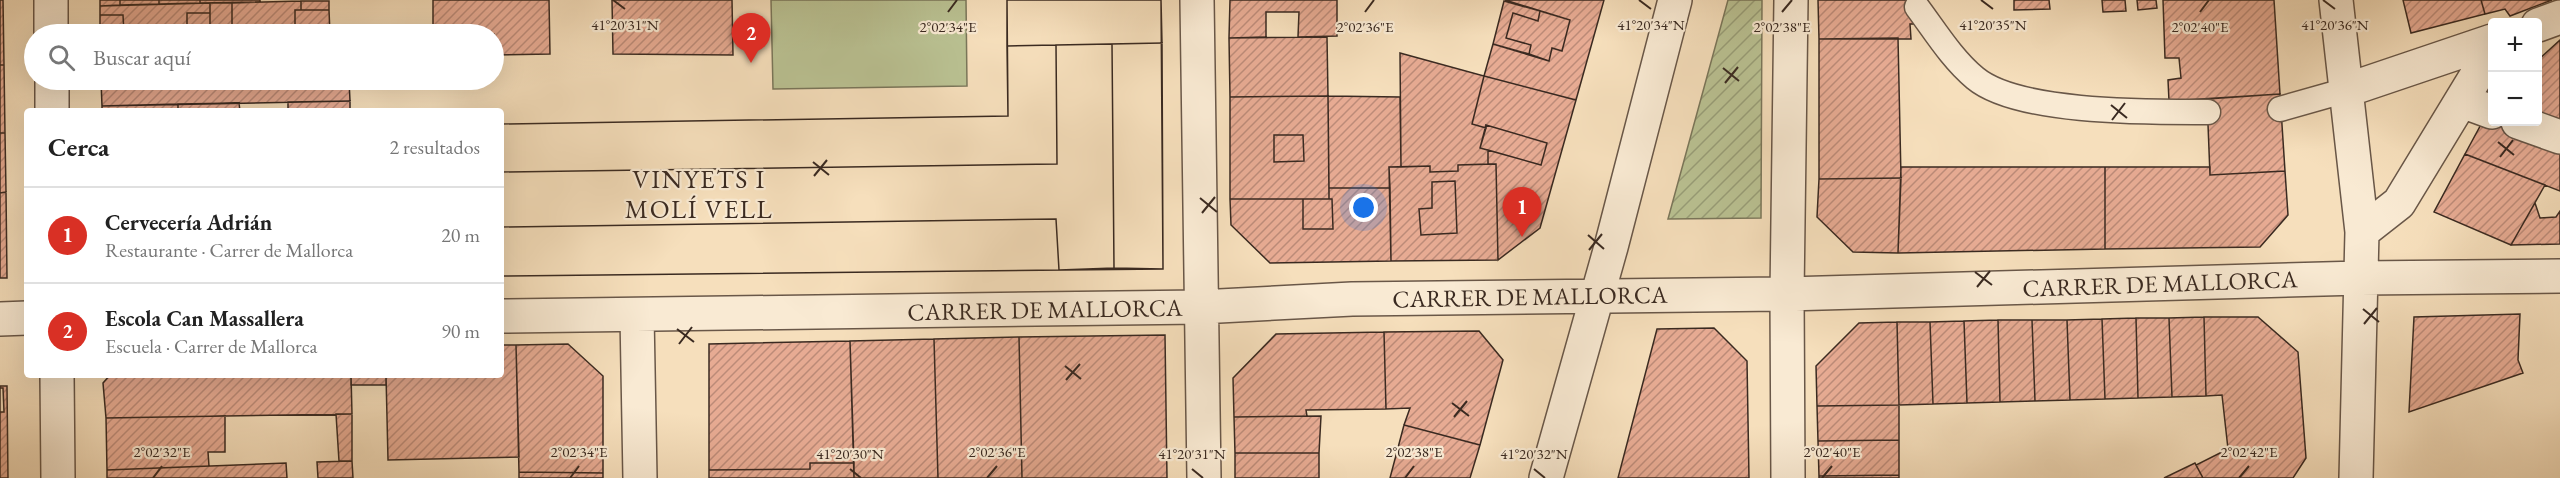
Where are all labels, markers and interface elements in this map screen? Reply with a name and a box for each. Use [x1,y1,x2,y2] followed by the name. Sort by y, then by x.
[732,14,771,63] pin: 2
[591,15,659,34] text: 41°20'31"N
[1617,15,1685,34] text: 41°20'34"N
[1959,15,2027,34] text: 41°20'35"N
[2301,15,2369,34] text: 41°20'36"N
[920,17,977,36] text: 2°02'34"E
[1337,17,1394,36] text: 2°02'36"E
[1754,17,1811,36] text: 2°02'38"E
[2172,17,2229,36] text: 2°02'40"E
[2488,18,2542,126] map controls
[2488,18,2542,72] button: +
[24,24,504,90] search box
[45,41,78,74] icon: search
[93,43,191,72] text: Buscar aquí
[2488,72,2542,126] button: −
[48,130,109,164] text: Cerca
[389,134,480,160] text: 2 resultados
[625,162,773,226] district label: VINYETS I MOLÍ VELL
[1502,188,1541,237] pin: 1
[1349,193,1378,222] your location
[105,208,272,237] text: Cervecería Adrián
[62,222,73,248] text: 1
[441,222,480,248] text: 20 m
[105,237,353,263] text: Restaurante · Carrer de Mallorca
[2022,263,2298,304] street label: CARRER DE MALLORCA
[1392,279,1668,314] street label: CARRER DE MALLORCA
[907,292,1183,327] street label: CARRER DE MALLORCA
[105,304,304,333] text: Escola Can Massallera
[62,318,73,344] text: 2
[441,318,480,344] text: 90 m
[105,333,318,359] text: Escuela · Carrer de Mallorca
[134,442,191,461] text: 2°02'32"E
[551,442,608,461] text: 2°02'34"E
[969,442,1026,461] text: 2°02'36"E
[1386,442,1443,461] text: 2°02'38"E
[1804,442,1861,461] text: 2°02'40"E
[2221,442,2278,461] text: 2°02'42"E
[816,444,884,463] text: 41°20'30"N
[1158,444,1226,463] text: 41°20'31"N
[1500,444,1568,463] text: 41°20'32"N

